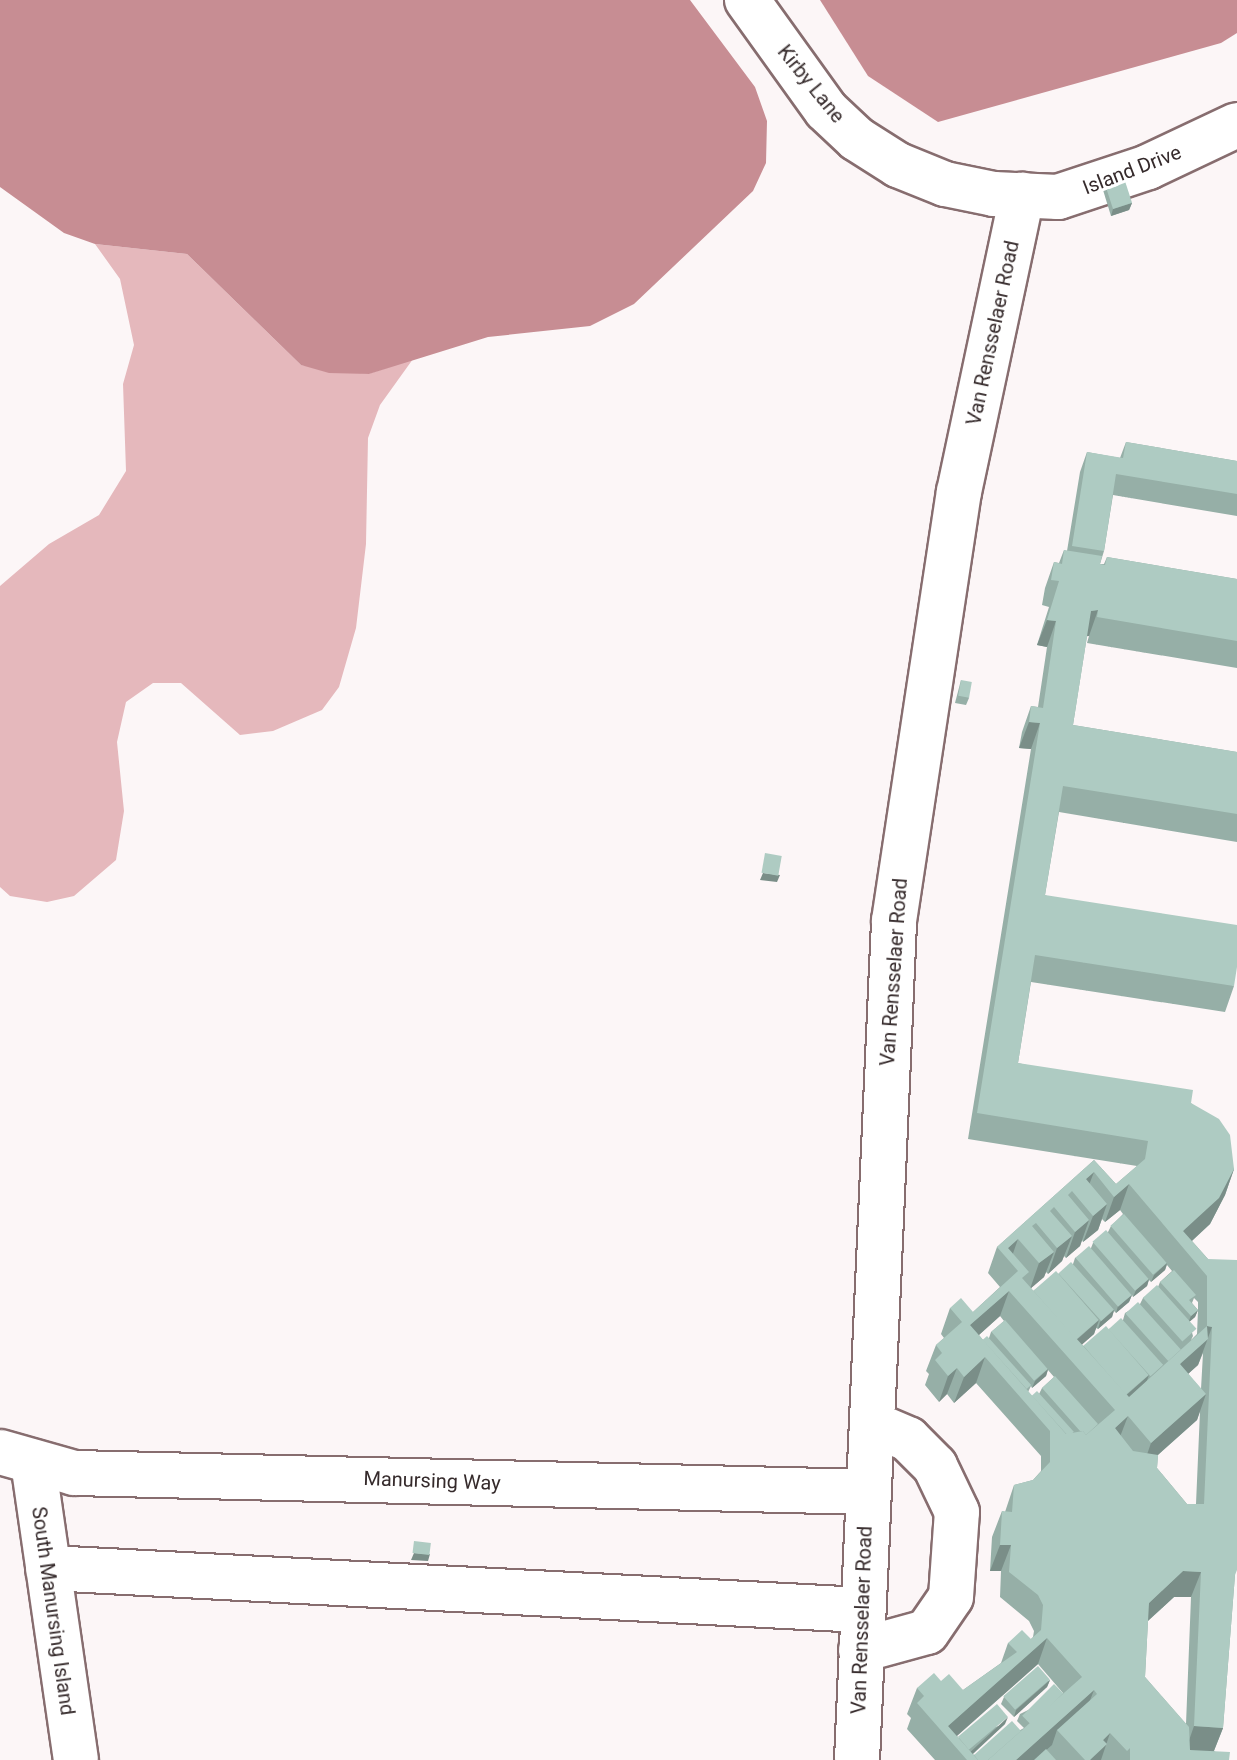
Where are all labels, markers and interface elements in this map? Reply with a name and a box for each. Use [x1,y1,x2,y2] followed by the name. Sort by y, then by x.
[772,40,850,128] street label: Kirby Lane
[1079,140,1185,200] street label: Island Drive
[962,238,1024,428] street label: Van Rensselaer Road
[875,877,913,1067] street label: Van Rensselaer Road
[363,1467,501,1495] street label: Manursing Way
[26,1505,80,1717] street label: South Manursing Island
[847,1525,877,1715] street label: Van Rensselaer Road

